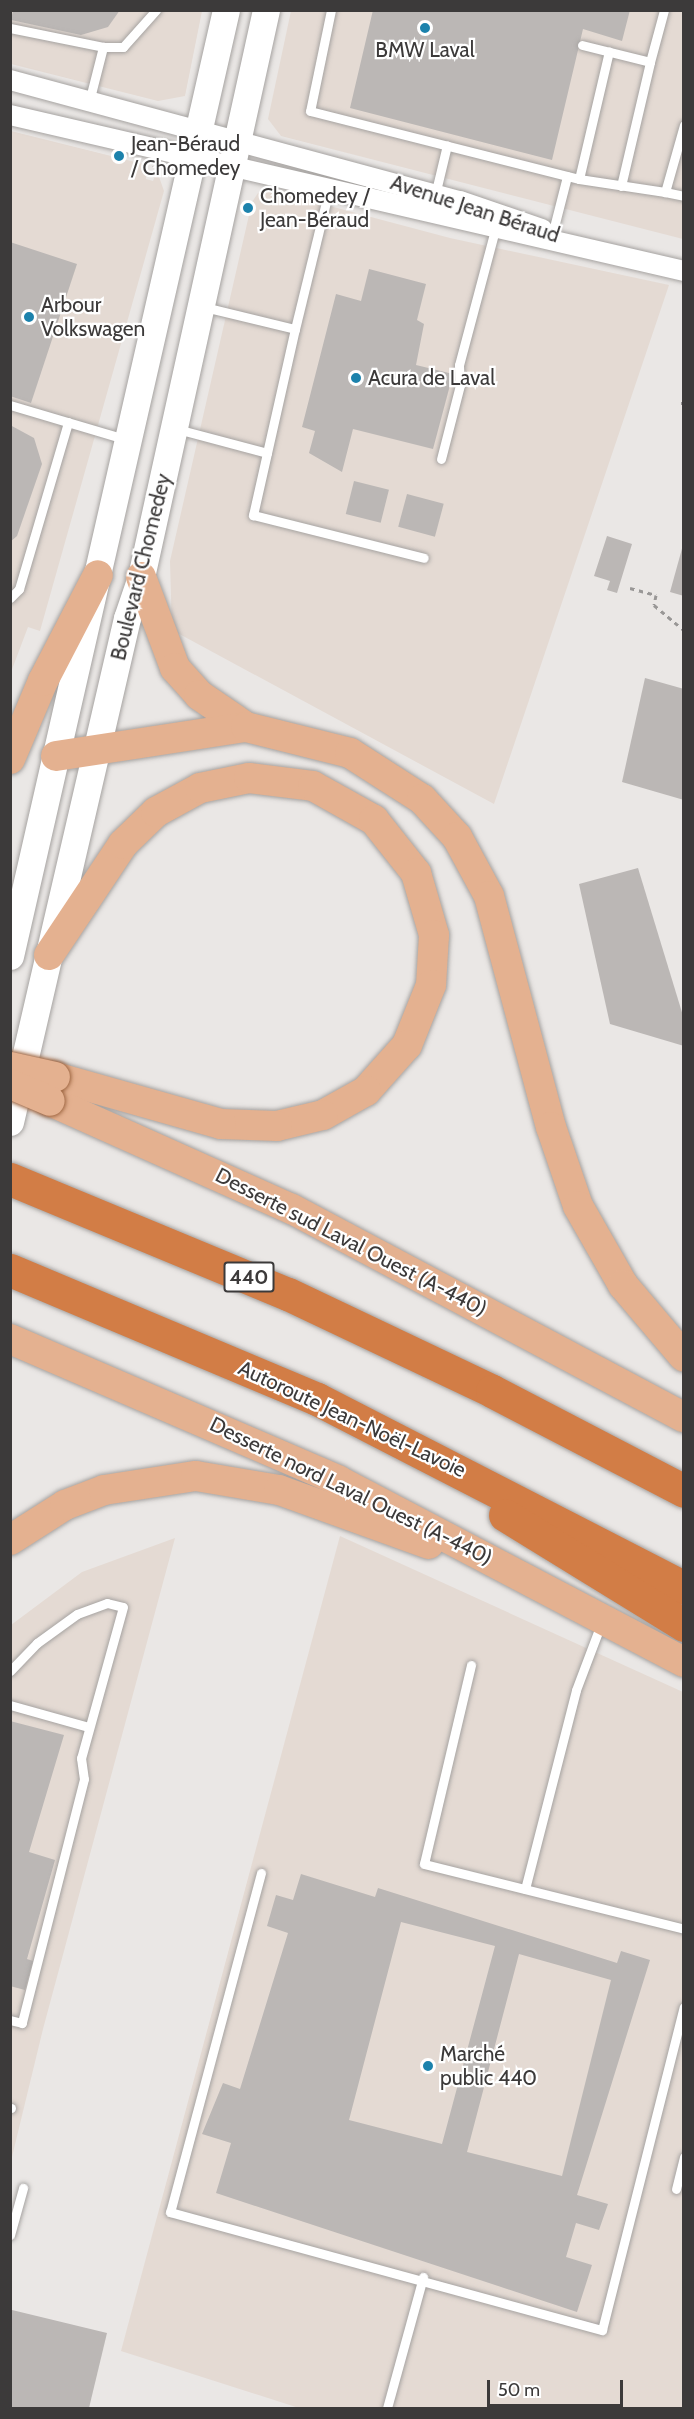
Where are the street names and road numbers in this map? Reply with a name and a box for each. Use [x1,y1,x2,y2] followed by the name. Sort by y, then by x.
[387,170,563,248] street label: Avenue Jean Béraud
[106,471,176,663] street label: Boulevard Chomedey
[211,1162,491,1322] street label: Desserte sud Laval Ouest (A-440)
[224,1260,274,1294] road number: 440
[234,1355,470,1483] street label: Autoroute Jean-Noël-Lavoie
[206,1411,496,1571] street label: Desserte nord Laval Ouest (A-440)

